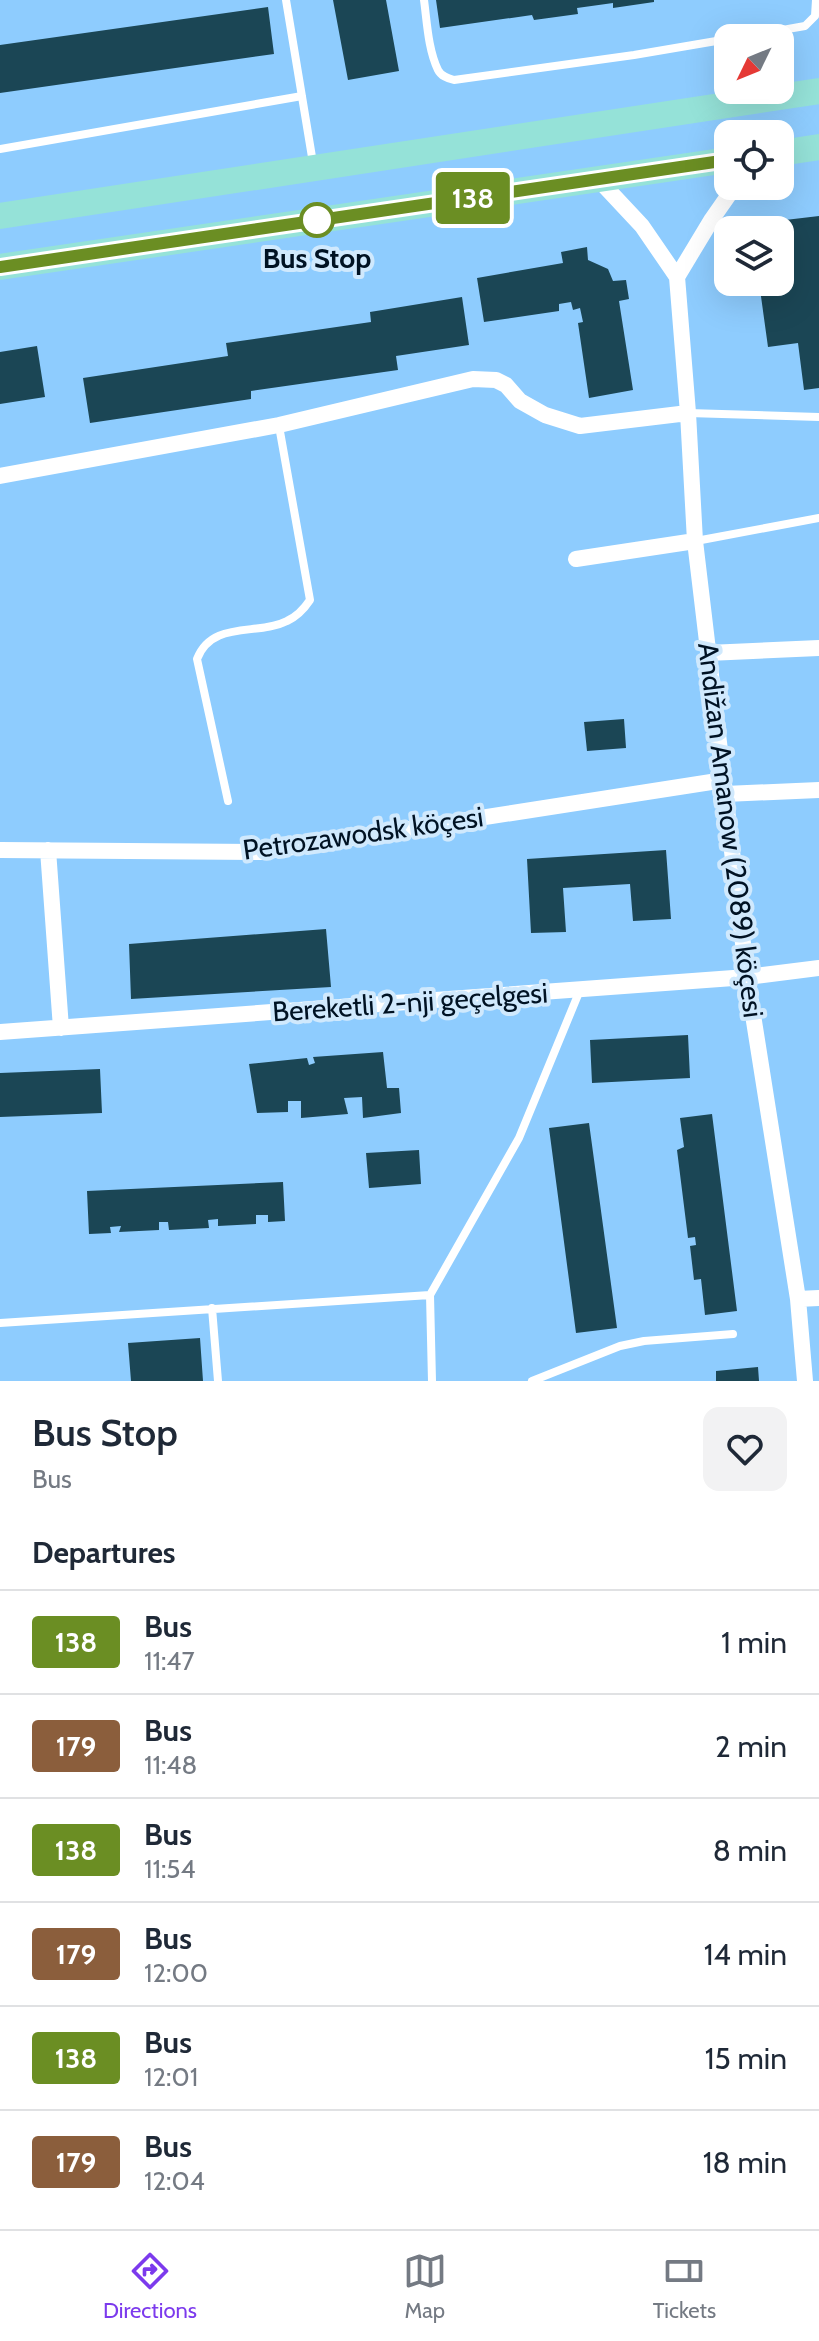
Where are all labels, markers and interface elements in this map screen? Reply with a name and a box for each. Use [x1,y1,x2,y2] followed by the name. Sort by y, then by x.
[714,24,794,104] north arrow
[714,24,794,296] map controls
[714,120,794,200] button: locate
[427,172,519,224] line badge: 138
[452,181,494,215] text: 138
[300,203,334,237] marker: Bus Stop
[714,216,794,296] button: layers
[263,241,371,275] place label: Bus Stop
[691,640,771,1020] street label: Andižan Amanow (2089) köçesi
[241,799,485,867] street label: Petrozawodsk köçesi
[271,975,549,1029] street label: Bereketli 2-nji geçelgesi
[703,1407,787,1491] button: heart
[32,1409,178,1456] text: Bus Stop
[32,1463,72,1495] text: Bus
[32,1534,176,1571] text: Departures
[144,1608,192,1645] text: Bus
[721,1624,787,1661] text: 1 min
[55,1625,97,1659] text: 138
[144,1645,194,1677] text: 11:47
[144,1712,192,1749] text: Bus
[715,1728,787,1765] text: 2 min
[56,1729,96,1763] text: 179
[144,1749,197,1781] text: 11:48
[144,1816,192,1853] text: Bus
[713,1832,787,1869] text: 8 min
[55,1833,97,1867] text: 138
[144,1853,195,1885] text: 11:54
[144,1920,192,1957] text: Bus
[704,1936,787,1973] text: 14 min
[56,1937,96,1971] text: 179
[144,1957,208,1989] text: 12:00
[144,2024,192,2061] text: Bus
[705,2040,787,2077] text: 15 min
[55,2041,97,2075] text: 138
[144,2061,198,2093] text: 12:01
[144,2128,192,2165] text: Bus
[703,2144,787,2181] text: 18 min
[56,2145,96,2179] text: 179
[144,2165,205,2197] text: 12:04
[103,2249,197,2324] tab: Directions
[403,2249,447,2324] tab: Map
[653,2249,716,2324] tab: Tickets

